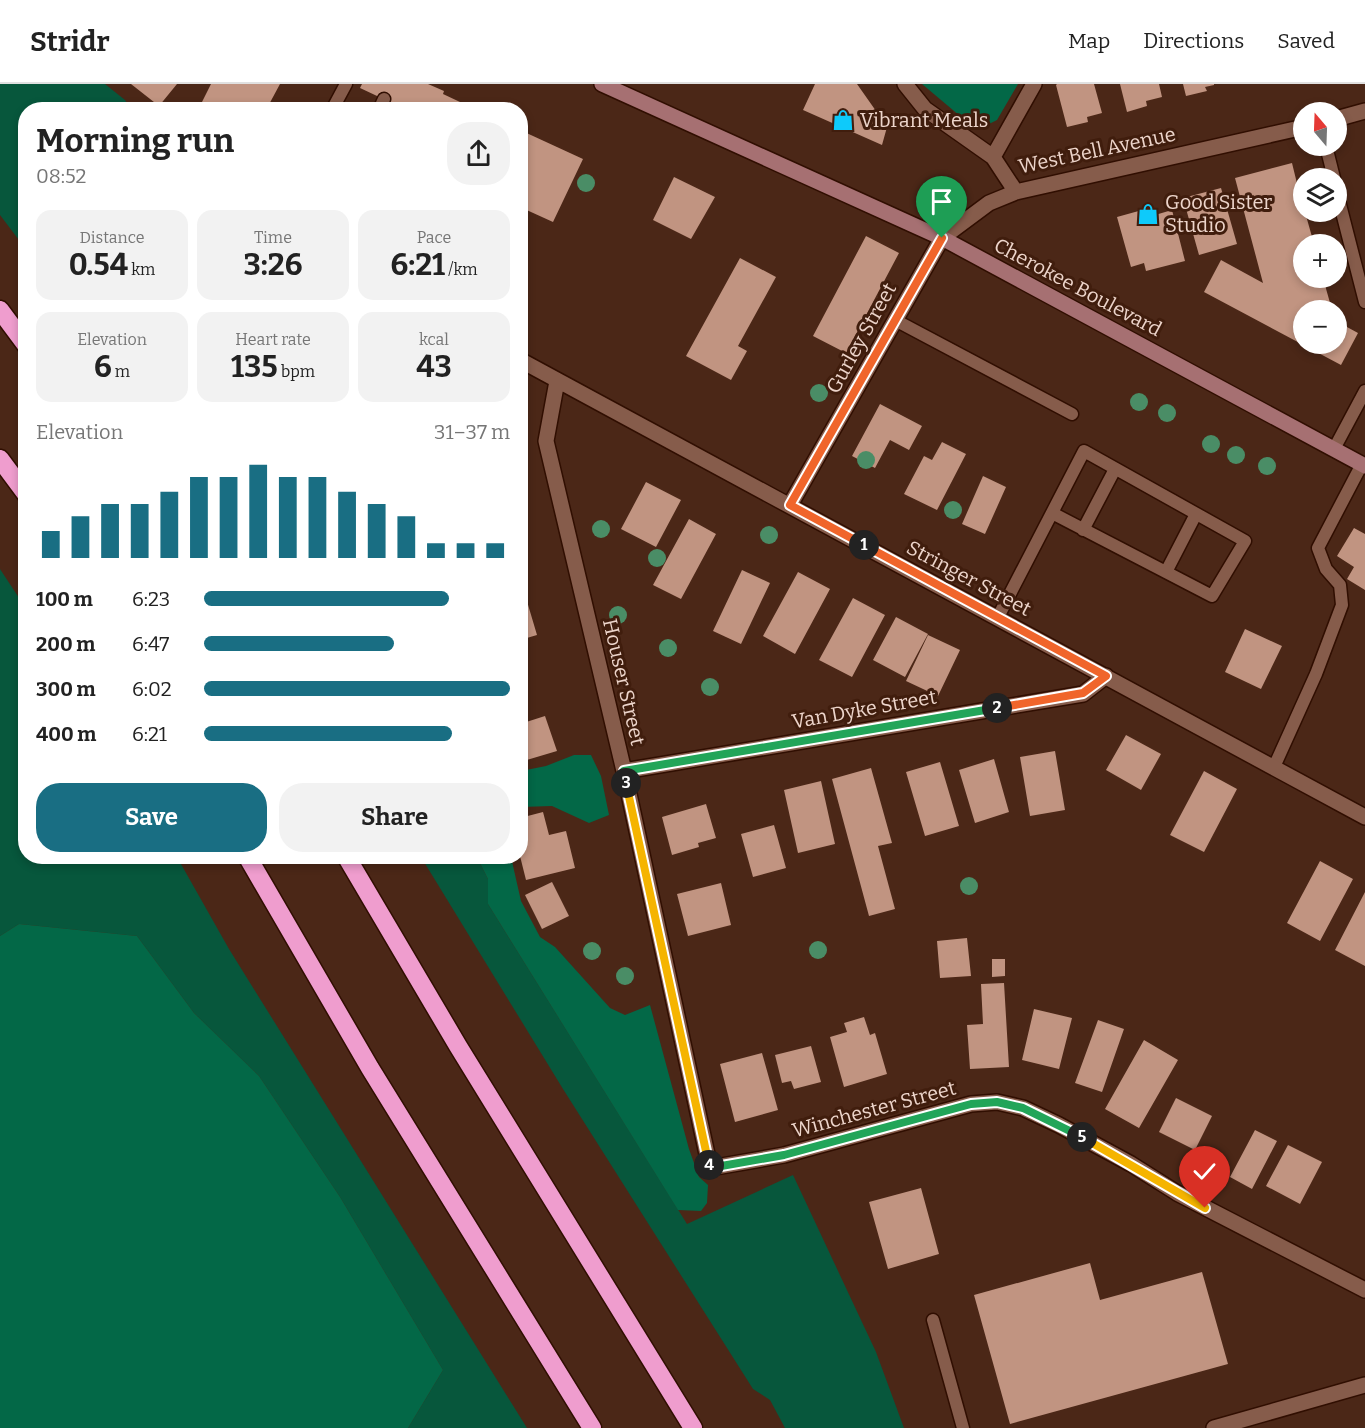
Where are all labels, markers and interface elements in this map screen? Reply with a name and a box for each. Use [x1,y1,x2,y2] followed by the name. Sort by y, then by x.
[30,25,110,58] text: Stridr
[1068,28,1110,54] text: Map
[1143,28,1244,54] text: Directions
[1277,28,1335,54] text: Saved
[1293,102,1347,156] north arrow
[1293,102,1347,354] map controls
[831,108,855,132] shop icon: Vibrant Meals
[860,108,988,132] place label: Vibrant Meals
[36,121,234,161] text: Morning run
[447,122,510,185] button: share
[1016,122,1178,178] street label: West Bell Avenue
[36,164,86,188] text: 08:52
[1293,168,1347,222] button: layers
[916,176,967,238] pin
[925,185,958,218] icon: arrive
[1165,190,1272,237] place label: Good Sister Studio
[1136,202,1160,226] shop icon: Good Sister Studio
[80,228,144,247] text: Distance
[254,228,292,247] text: Time
[417,228,451,247] text: Pace
[990,233,1166,341] street label: Cherokee Boulevard
[1293,234,1347,288] button: +
[69,247,128,283] text: 0.54
[244,247,302,283] text: 3:26
[390,247,445,283] text: 6:21
[128,260,155,279] text: km
[445,260,478,279] text: /km
[821,279,901,397] street label: Gurley Street
[1293,300,1347,354] button: −
[77,330,147,349] text: Elevation
[235,330,311,349] text: Heart rate
[419,330,449,349] text: kcal
[94,349,112,385] text: 6
[231,349,278,385] text: 135
[416,349,452,385] text: 43
[112,362,130,381] text: m
[278,362,315,381] text: bpm
[36,420,123,444] text: Elevation
[434,420,510,444] text: 31–37 m
[849,530,879,560] pin: 1
[861,535,867,554] text: 1
[903,535,1035,621] street label: Stringer Street
[36,587,93,611] text: 100 m
[132,587,170,611] text: 6:23
[598,616,650,748] street label: Houser Street
[36,632,95,656] text: 200 m
[132,632,169,656] text: 6:47
[36,677,96,701] text: 300 m
[132,677,172,701] text: 6:02
[790,684,938,734] street label: Van Dyke Street
[982,693,1012,723] pin: 2
[992,698,1002,717] text: 2
[36,722,96,746] text: 400 m
[132,722,167,746] text: 6:21
[611,768,641,798] pin: 3
[621,773,631,792] text: 3
[36,783,267,852] button: Save
[279,783,510,852] button: Share
[790,1076,958,1142] street label: Winchester Street
[1067,1122,1097,1152] pin: 5
[1078,1127,1086,1146] text: 5
[1179,1146,1230,1208] pin
[694,1150,724,1180] pin: 4
[704,1155,714,1174] text: 4
[1188,1155,1221,1188] icon: check

